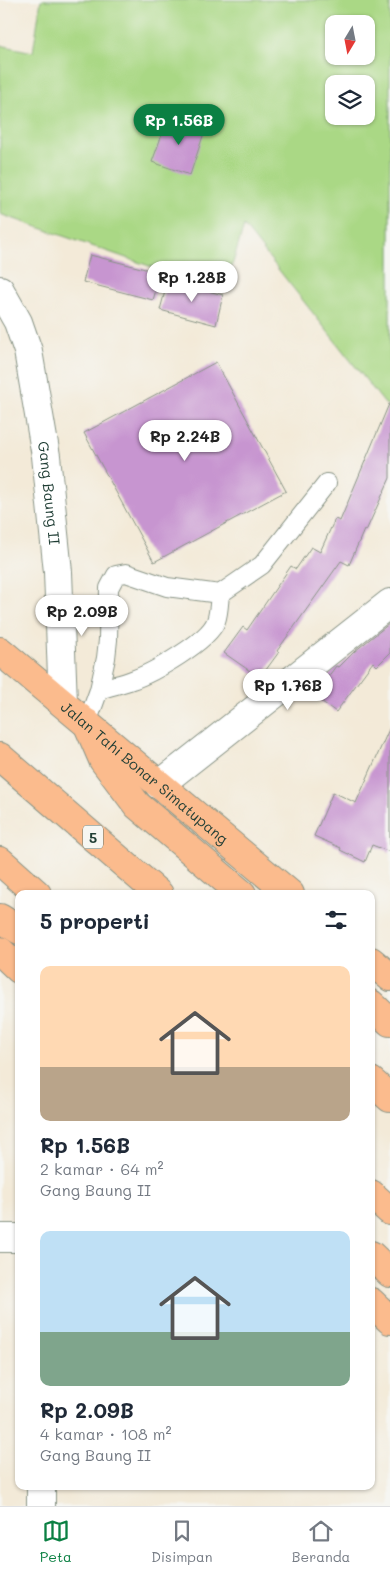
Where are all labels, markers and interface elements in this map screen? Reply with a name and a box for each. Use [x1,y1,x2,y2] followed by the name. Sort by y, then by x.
[325,15,375,65] north arrow
[325,15,375,125] map controls
[325,75,375,125] button: layers
[127,104,231,146] pin: Rp 1.56B
[145,109,213,130] text: Rp 1.56B
[140,260,244,303] pin: Rp 1.28B
[158,266,226,287] text: Rp 1.28B
[133,420,237,462] pin: Rp 2.24B
[150,425,220,446] text: Rp 2.24B
[34,440,65,546] street label: Gang Baung II
[30,594,134,637] pin: Rp 2.09B
[46,600,118,621] text: Rp 2.09B
[236,668,340,711] pin: Rp 1.76B
[254,674,322,695] text: Rp 1.76B
[57,696,233,848] street label: Jalan Tahi Bonar Simatupang
[83,826,103,849] road number: 5
[322,906,350,934] icon: filters
[40,907,150,934] text: 5 properti
[150,998,240,1088] icon: home
[40,1131,130,1158] text: Rp 1.56B
[40,1158,163,1179] text: 2 kamar · 64 m²
[40,1179,151,1200] text: Gang Baung II
[150,1263,240,1353] icon: home
[40,1396,134,1423] text: Rp 2.09B
[40,1423,172,1444] text: 4 kamar · 108 m²
[40,1444,151,1465] text: Gang Baung II
[40,1517,72,1566] tab: Peta
[151,1517,212,1566] tab: Disimpan
[292,1517,350,1566] tab: Beranda

